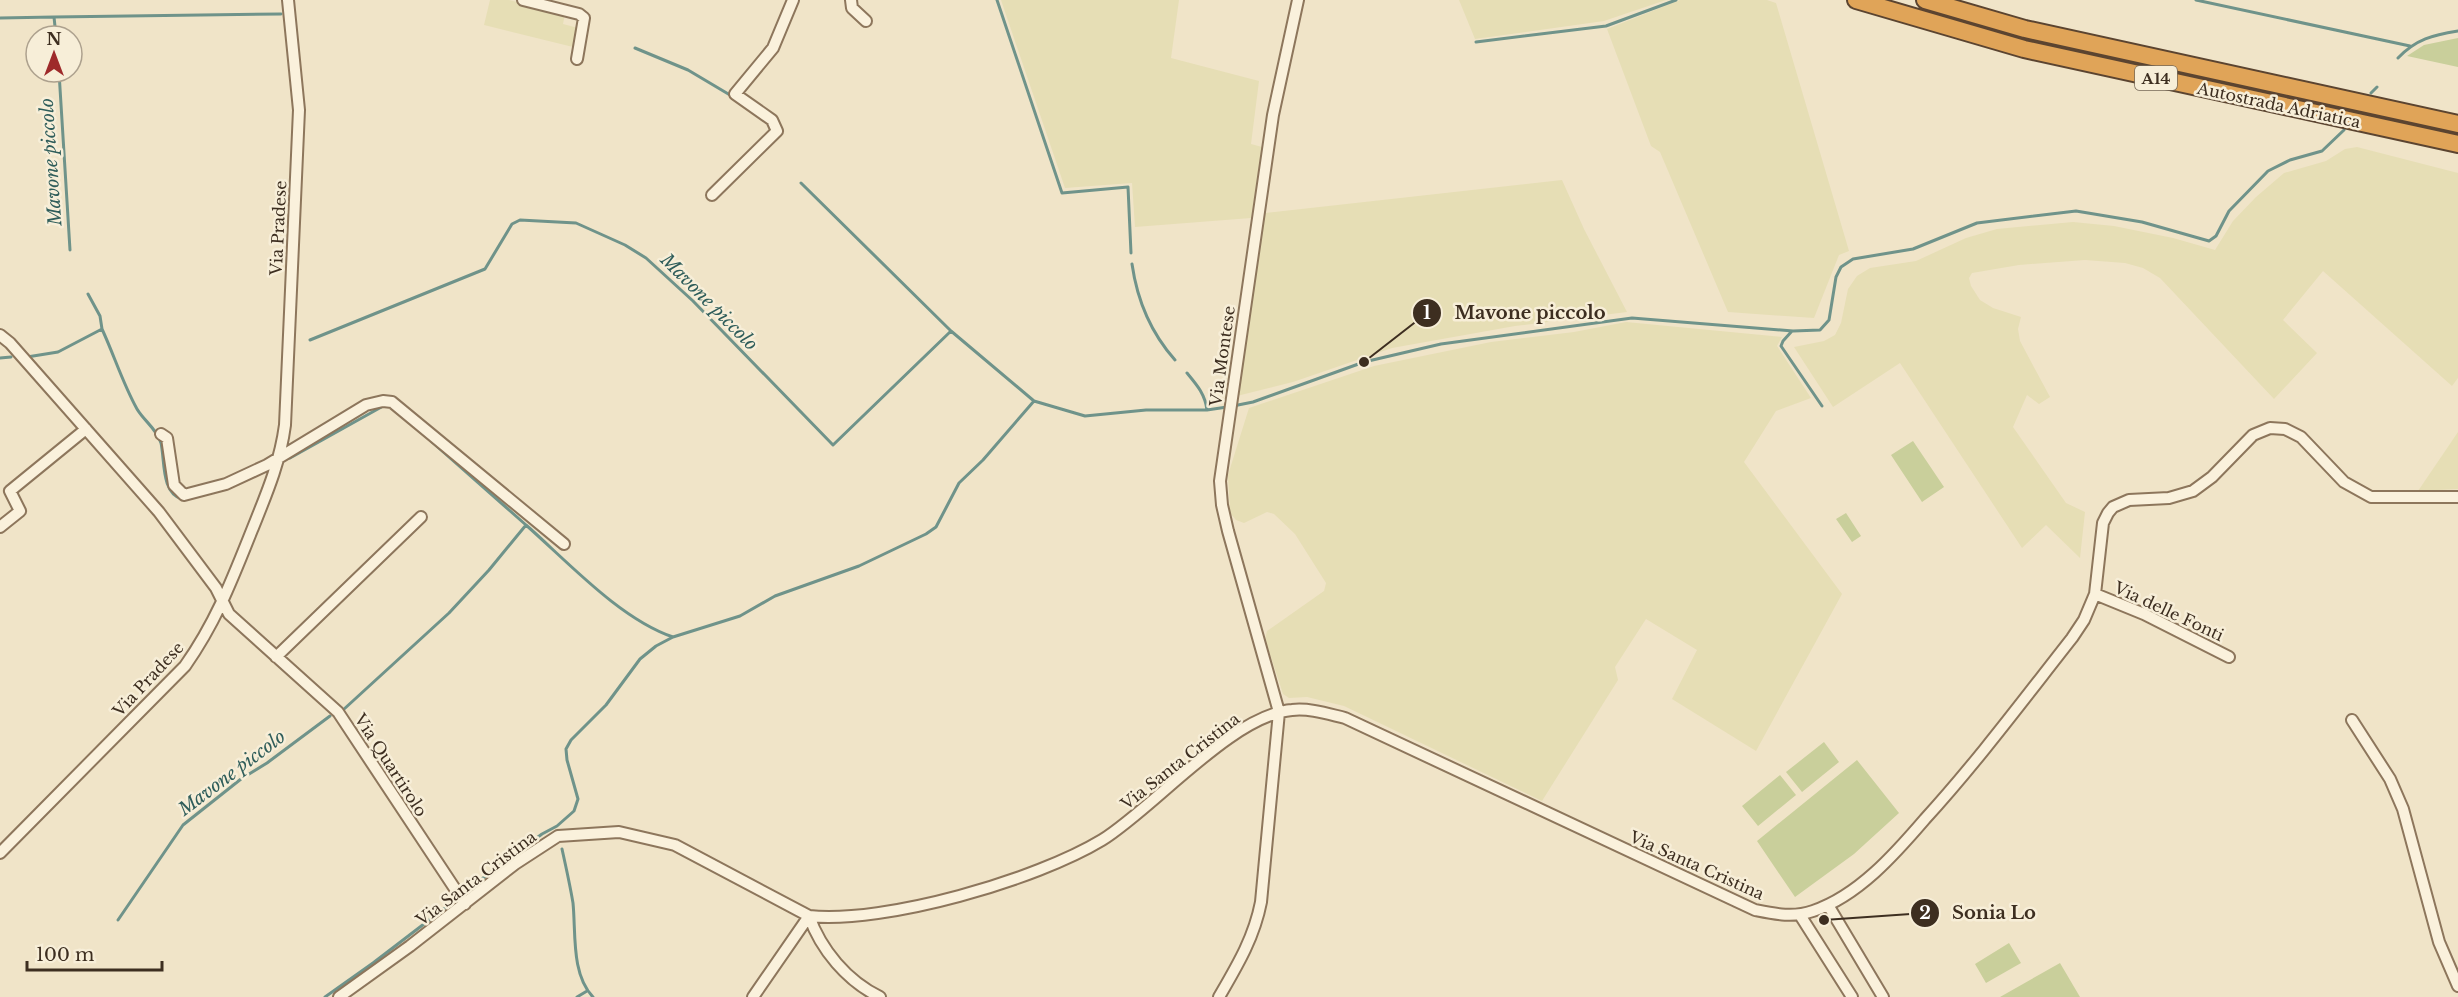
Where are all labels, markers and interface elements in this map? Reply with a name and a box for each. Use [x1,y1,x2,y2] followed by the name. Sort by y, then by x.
[24,24,84,84] north arrow
[46,29,62,49] text: N
[2135,66,2177,90] road number: A14
[2195,78,2363,132] street label: Autostrada Adriatica
[36,97,67,228] water label: Mavone piccolo
[265,180,290,277] street label: Via Pradese
[655,248,762,355] water label: Mavone piccolo
[1412,295,1617,331] callout: Mavone piccolo
[1423,302,1431,324] text: 1
[1454,302,1606,324] text: Mavone piccolo
[1205,304,1239,409] street label: Via Montese
[2110,577,2227,645] street label: Via delle Fonti
[108,637,188,721] street label: Via Pradese
[1116,708,1243,814] street label: Via Santa Cristina
[350,709,432,820] street label: Via Quartirolo
[173,726,290,821] water label: Mavone piccolo
[411,826,540,930] street label: Via Santa Cristina
[1626,826,1768,904] street label: Via Santa Cristina
[1910,895,2048,931] callout: Sonia Lo
[1919,902,1931,924] text: 2
[1952,902,2036,924] text: Sonia Lo
[27,934,162,972] scale bar
[36,944,94,966] text: 100 m

